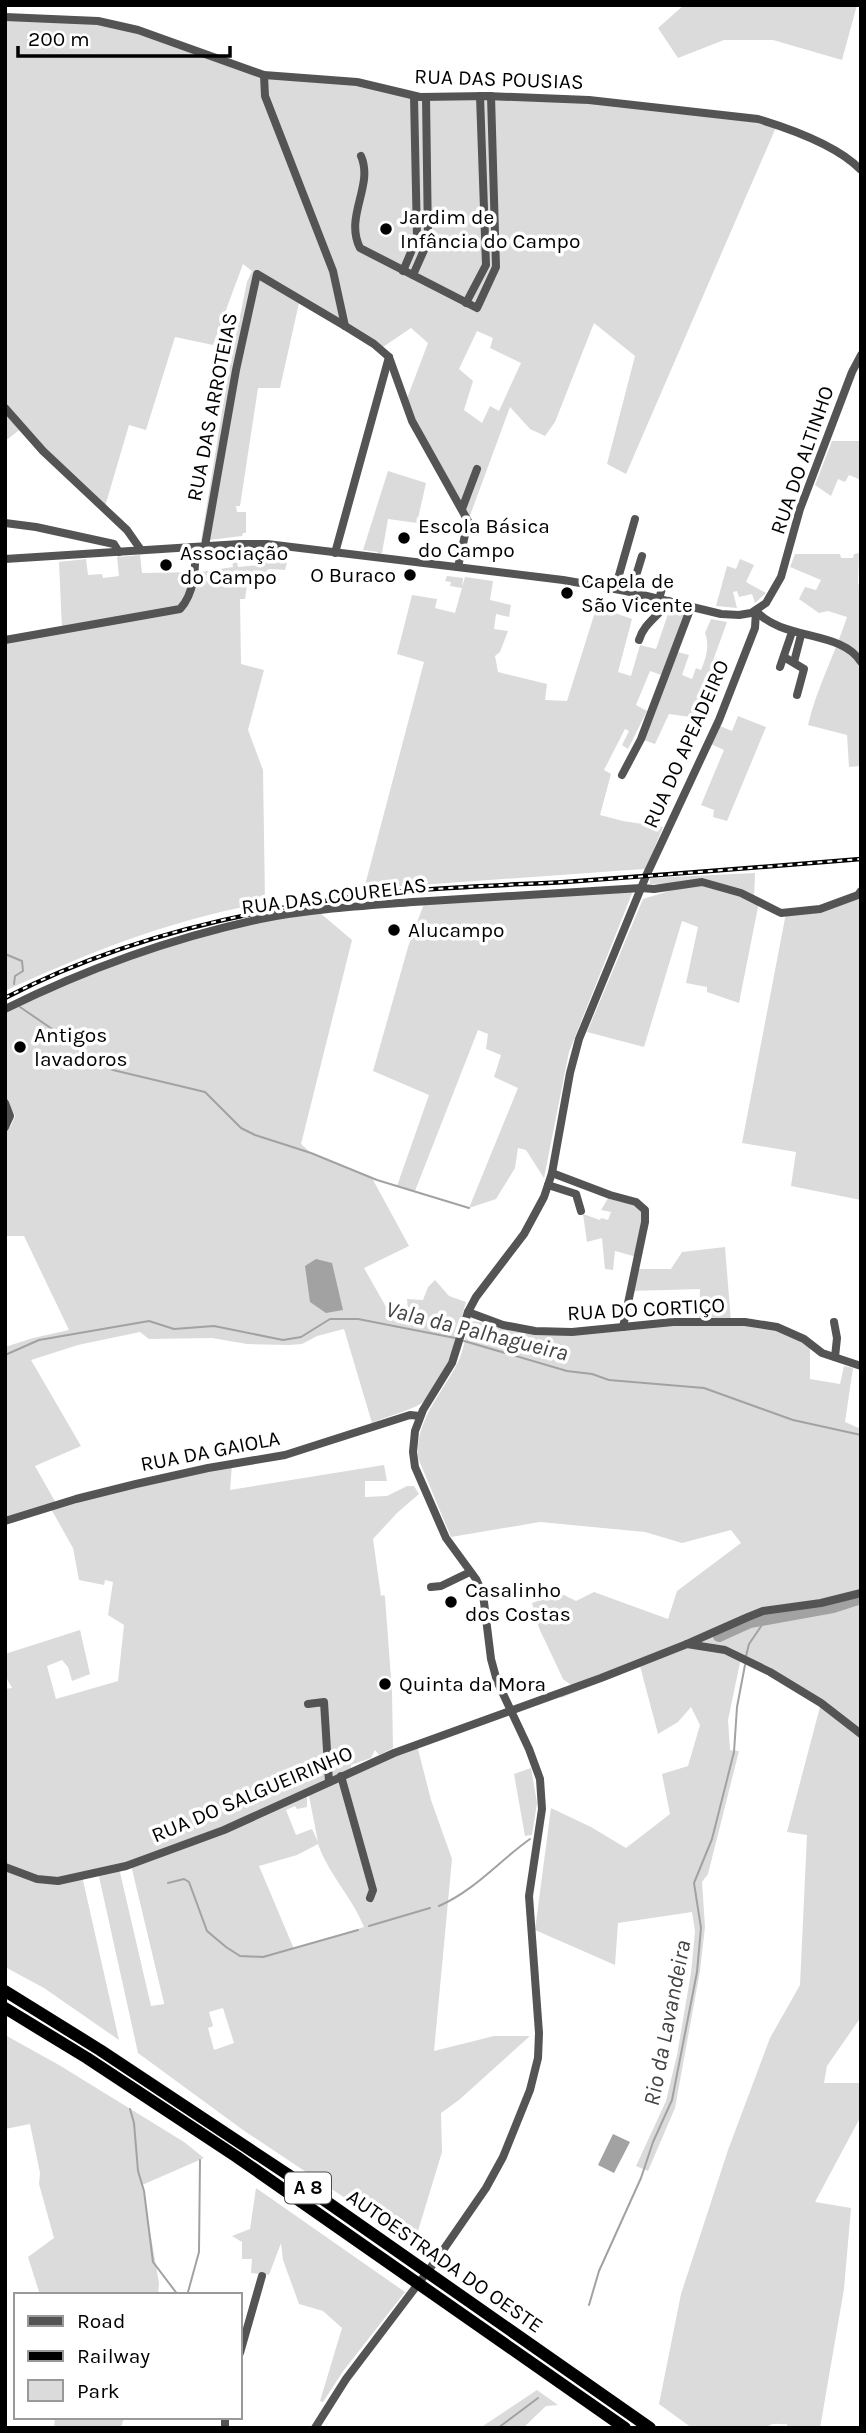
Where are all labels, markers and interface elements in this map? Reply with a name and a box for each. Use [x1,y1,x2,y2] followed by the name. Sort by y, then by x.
[18,14,229,58] scale bar
[28,27,90,51] text: 200 m
[414,64,584,94] street label: RUA DAS POUSIAS
[400,205,580,253] place label: Jardim de Infância do Campo
[378,221,394,237] marker: Jardim de Infância do Campo
[182,311,242,503] street label: RUA DAS ARROTEIAS
[765,383,839,537] street label: RUA DO ALTINHO
[418,514,550,562] place label: Escola Básica do Campo
[396,530,412,546] marker: Escola Básica do Campo
[180,541,288,589] place label: Associação do Campo
[158,557,174,573] marker: Associação do Campo
[310,563,396,587] place label: O Buraco
[402,567,418,583] marker: O Buraco
[581,569,693,617] place label: Capela de São Vicente
[559,585,575,601] marker: Capela de São Vicente
[638,656,734,832] street label: RUA DO APEADEIRO
[240,873,428,919] street label: RUA DAS COURELAS
[408,918,504,942] place label: Alucampo
[386,922,402,938] marker: Alucampo
[34,1023,128,1071] place label: Antigos lavadoros
[12,1039,28,1055] marker: Antigos lavadoros
[566,1293,726,1325] street label: RUA DO CORTIÇO
[383,1295,571,1367] water label: Vala da Palhagueira
[138,1426,282,1476] street label: RUA DA GAIOLA
[465,1578,571,1626] place label: Casalinho dos Costas
[443,1594,459,1610] marker: Casalinho dos Costas
[399,1672,546,1696] place label: Quinta da Mora
[377,1676,393,1692] marker: Quinta da Mora
[148,1741,356,1847] street label: RUA DO SALGUEIRINHO
[638,1938,696,2108] water label: Rio da Lavandeira
[285,2172,331,2204] road number: A 8
[342,2184,548,2338] street label: AUTOESTRADA DO OESTE
[14,2293,242,2419] legend
[77,2309,125,2333] text: Road
[77,2344,150,2368] text: Railway
[77,2379,120,2403] text: Park

